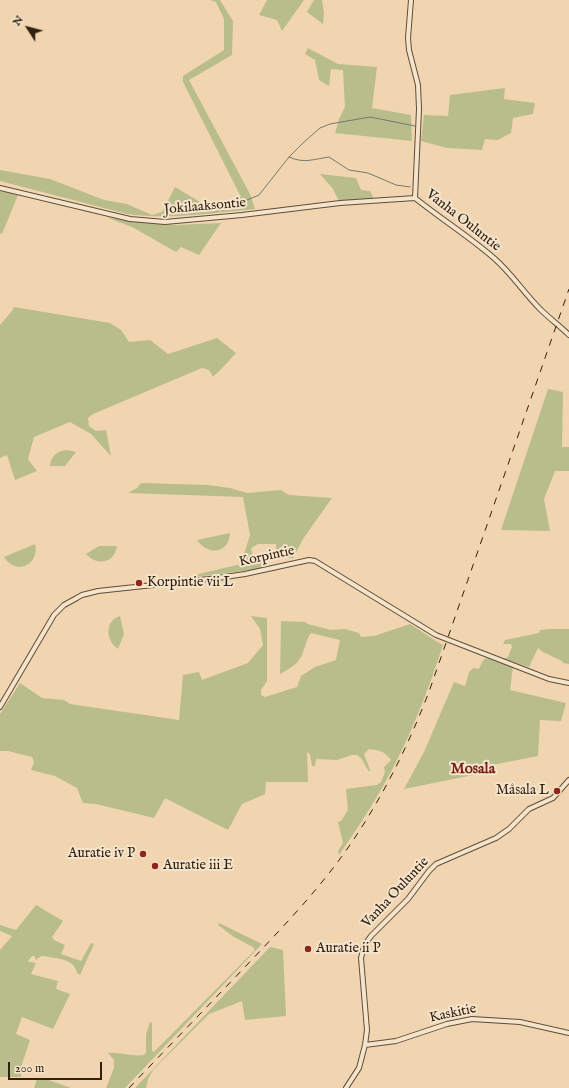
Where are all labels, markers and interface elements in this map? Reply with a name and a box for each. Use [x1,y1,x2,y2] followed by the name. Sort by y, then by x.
[8,8,48,48] north arrow
[10,13,27,29] text: N
[422,187,504,255] street label: Vanha Ouluntie
[163,195,247,219] street label: Jokilaaksontie
[238,543,296,571] street label: Korpintie
[147,575,233,591] place label: Korpintie vii L
[134,578,144,588] marker: Korpintie vii L
[451,761,495,779] district label: Mosala
[496,783,549,799] place label: Måsala L
[552,786,562,796] marker: Måsala L
[68,846,135,862] place label: Auratie iv P
[138,849,148,859] marker: Auratie iv P
[359,854,433,932] street label: Vanha Ouluntie
[163,858,233,874] place label: Auratie iii E
[150,861,160,871] marker: Auratie iii E
[316,941,381,957] place label: Auratie ii P
[303,944,313,954] marker: Auratie ii P
[428,1001,478,1027] street label: Kaskitie
[10,1054,104,1080] scale bar
[15,1061,44,1076] text: 200 m

